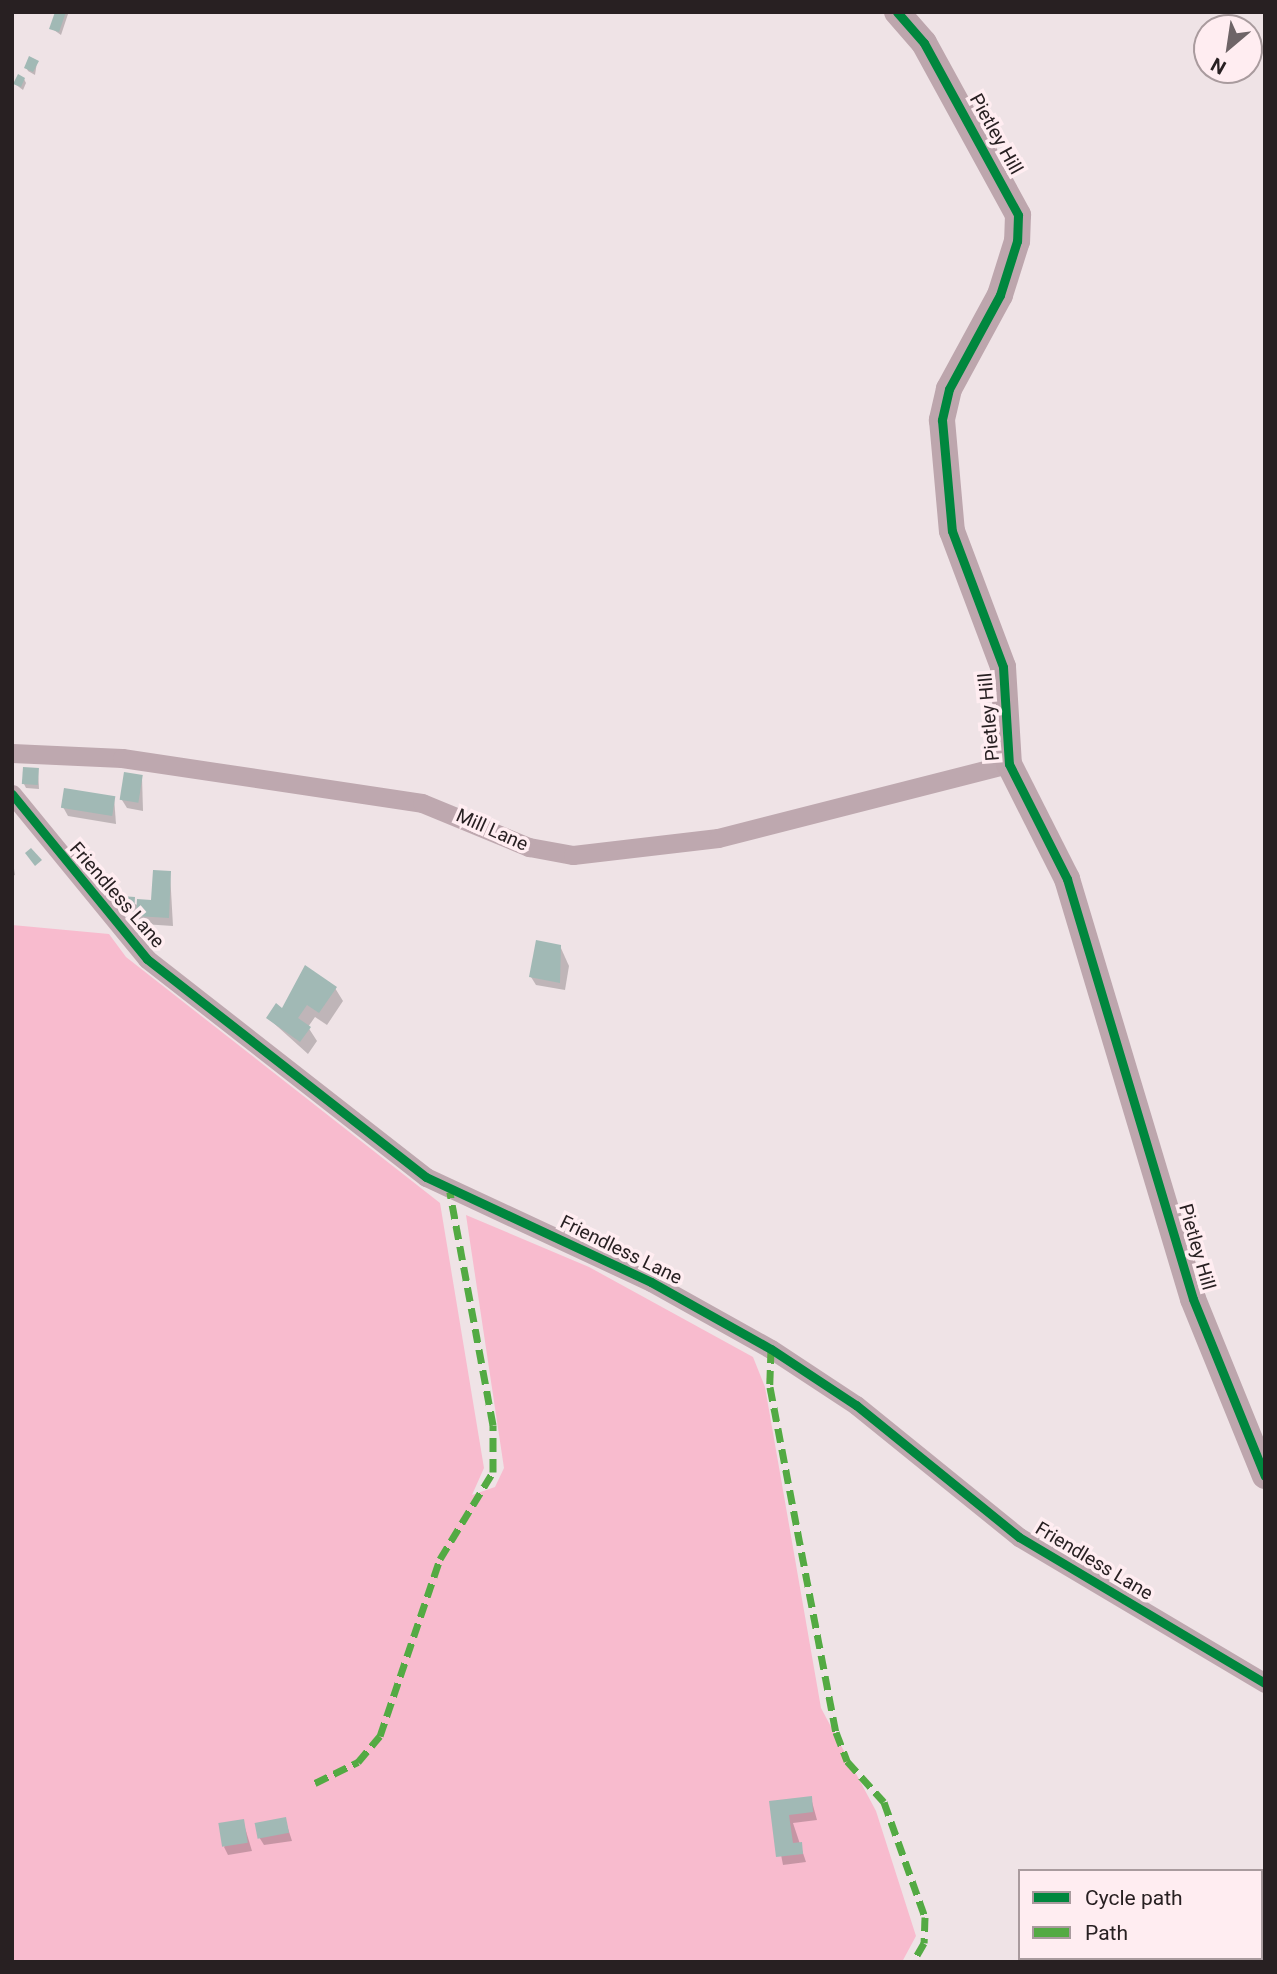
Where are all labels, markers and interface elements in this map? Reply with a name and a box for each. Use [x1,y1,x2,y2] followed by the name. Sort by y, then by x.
[1193,14,1263,84] north arrow
[1207,53,1230,79] text: N
[965,90,1027,178] street label: Pietley Hill
[974,672,1004,762] street label: Pietley Hill
[453,804,531,856] street label: Mill Lane
[65,837,169,953] street label: Friendless Lane
[1174,1201,1220,1293] street label: Pietley Hill
[556,1211,686,1289] street label: Friendless Lane
[1031,1517,1157,1605] street label: Friendless Lane
[1018,1869,1263,1960] legend
[1085,1886,1183,1910] text: Cycle path
[1085,1921,1128,1945] text: Path

